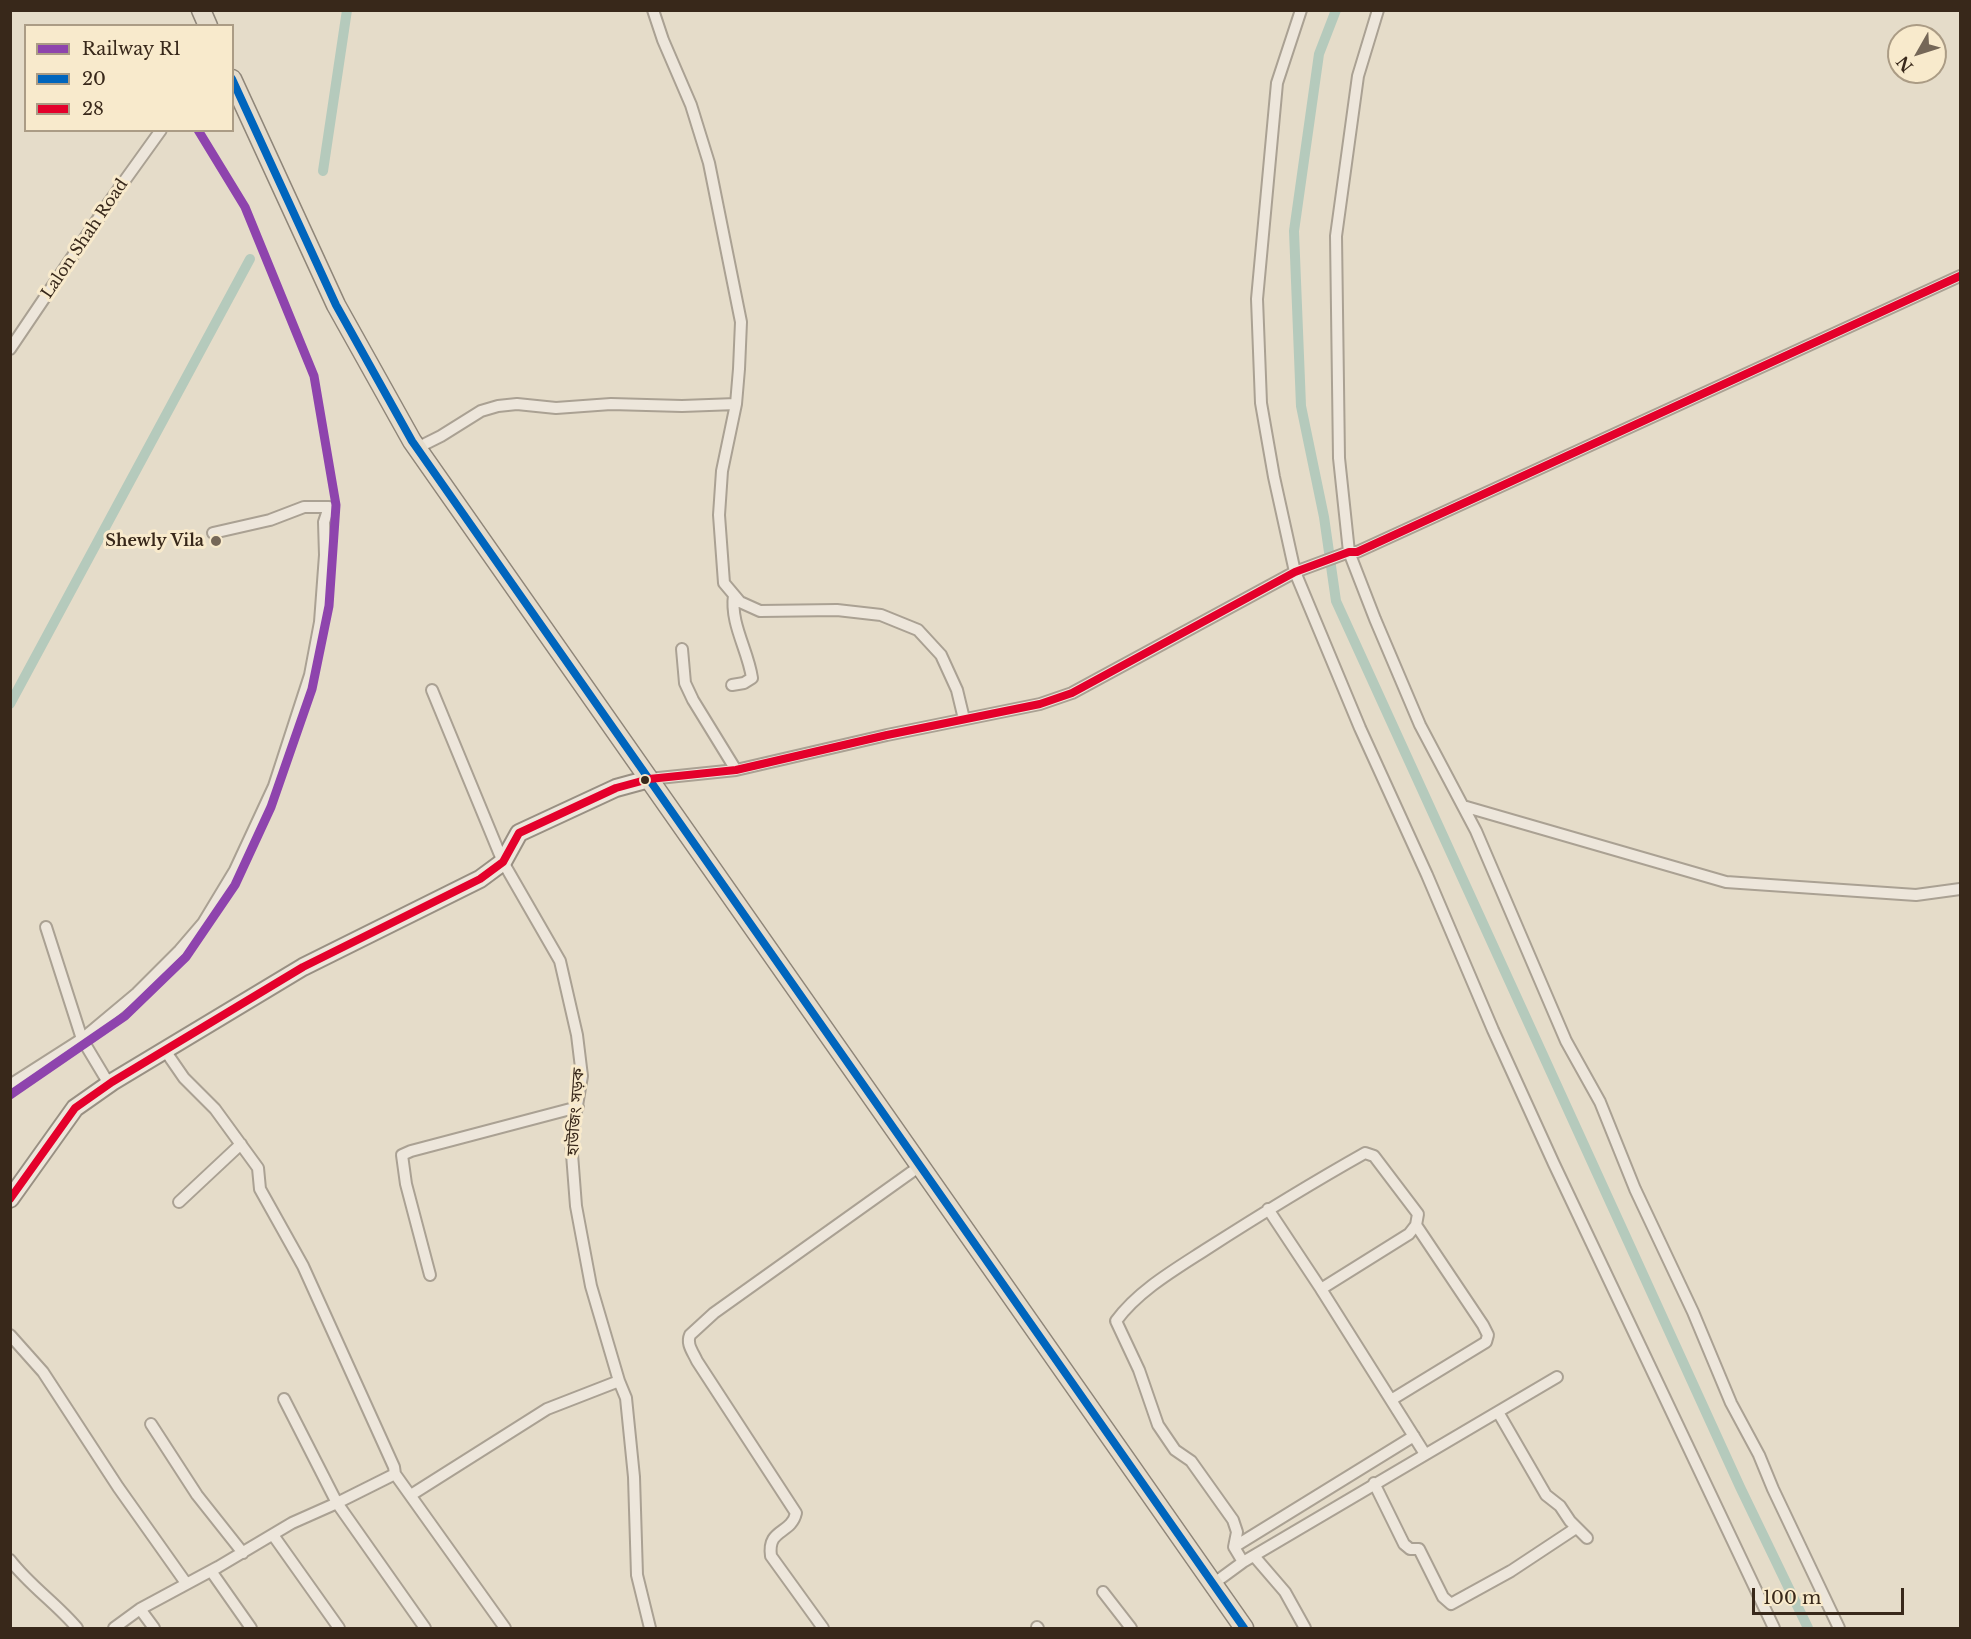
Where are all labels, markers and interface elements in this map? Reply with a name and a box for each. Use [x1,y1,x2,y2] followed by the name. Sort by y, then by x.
[24,24,234,132] legend
[1887,24,1947,84] north arrow
[82,38,181,60] text: Railway R1
[1892,52,1917,76] text: N
[82,68,106,90] text: 20
[82,98,104,120] text: 28
[38,176,132,302] street label: Lalon Shah Road
[105,531,204,551] place label: Shewly Vila
[209,534,223,548] marker: Shewly Vila
[639,774,651,786] unlabelled marker
[563,1067,589,1157] street label: হাউজিং সড়ক
[1755,1576,1906,1614] scale bar
[1763,1587,1821,1609] text: 100 m

